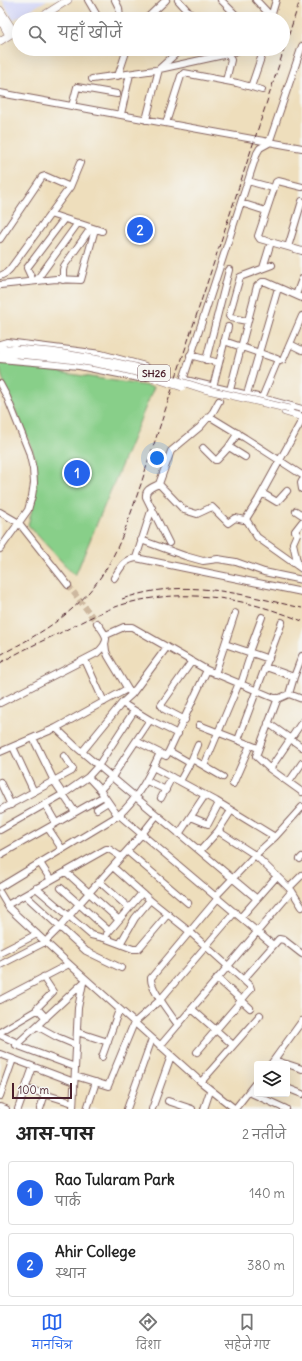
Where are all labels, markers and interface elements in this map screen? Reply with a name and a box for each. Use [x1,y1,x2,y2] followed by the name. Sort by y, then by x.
[12,12,290,56] search box
[26,23,48,45] icon: search
[58,23,122,42] text: यहाँ खोजें
[127,215,153,245] pin: 2
[138,365,170,381] road number: SH26
[147,448,167,468] your location
[64,458,90,488] pin: 1
[254,1061,290,1097] map controls
[254,1061,290,1097] button: layers
[12,1081,72,1100] scale bar
[18,1083,49,1097] text: 100 m
[16,1123,94,1145] text: आस-पास
[242,1126,286,1143] text: 2 नतीजे
[55,1170,175,1189] text: Rao Tularam Park
[27,1185,33,1202] text: 1
[249,1185,285,1202] text: 140 m
[55,1193,81,1210] text: पार्क
[55,1242,136,1261] text: Ahir College
[26,1257,34,1274] text: 2
[247,1257,285,1274] text: 380 m
[55,1265,86,1282] text: स्थान
[32,1311,72,1357] tab: मानचित्र
[136,1311,161,1357] tab: दिशा
[225,1311,270,1357] tab: सहेजे गए

